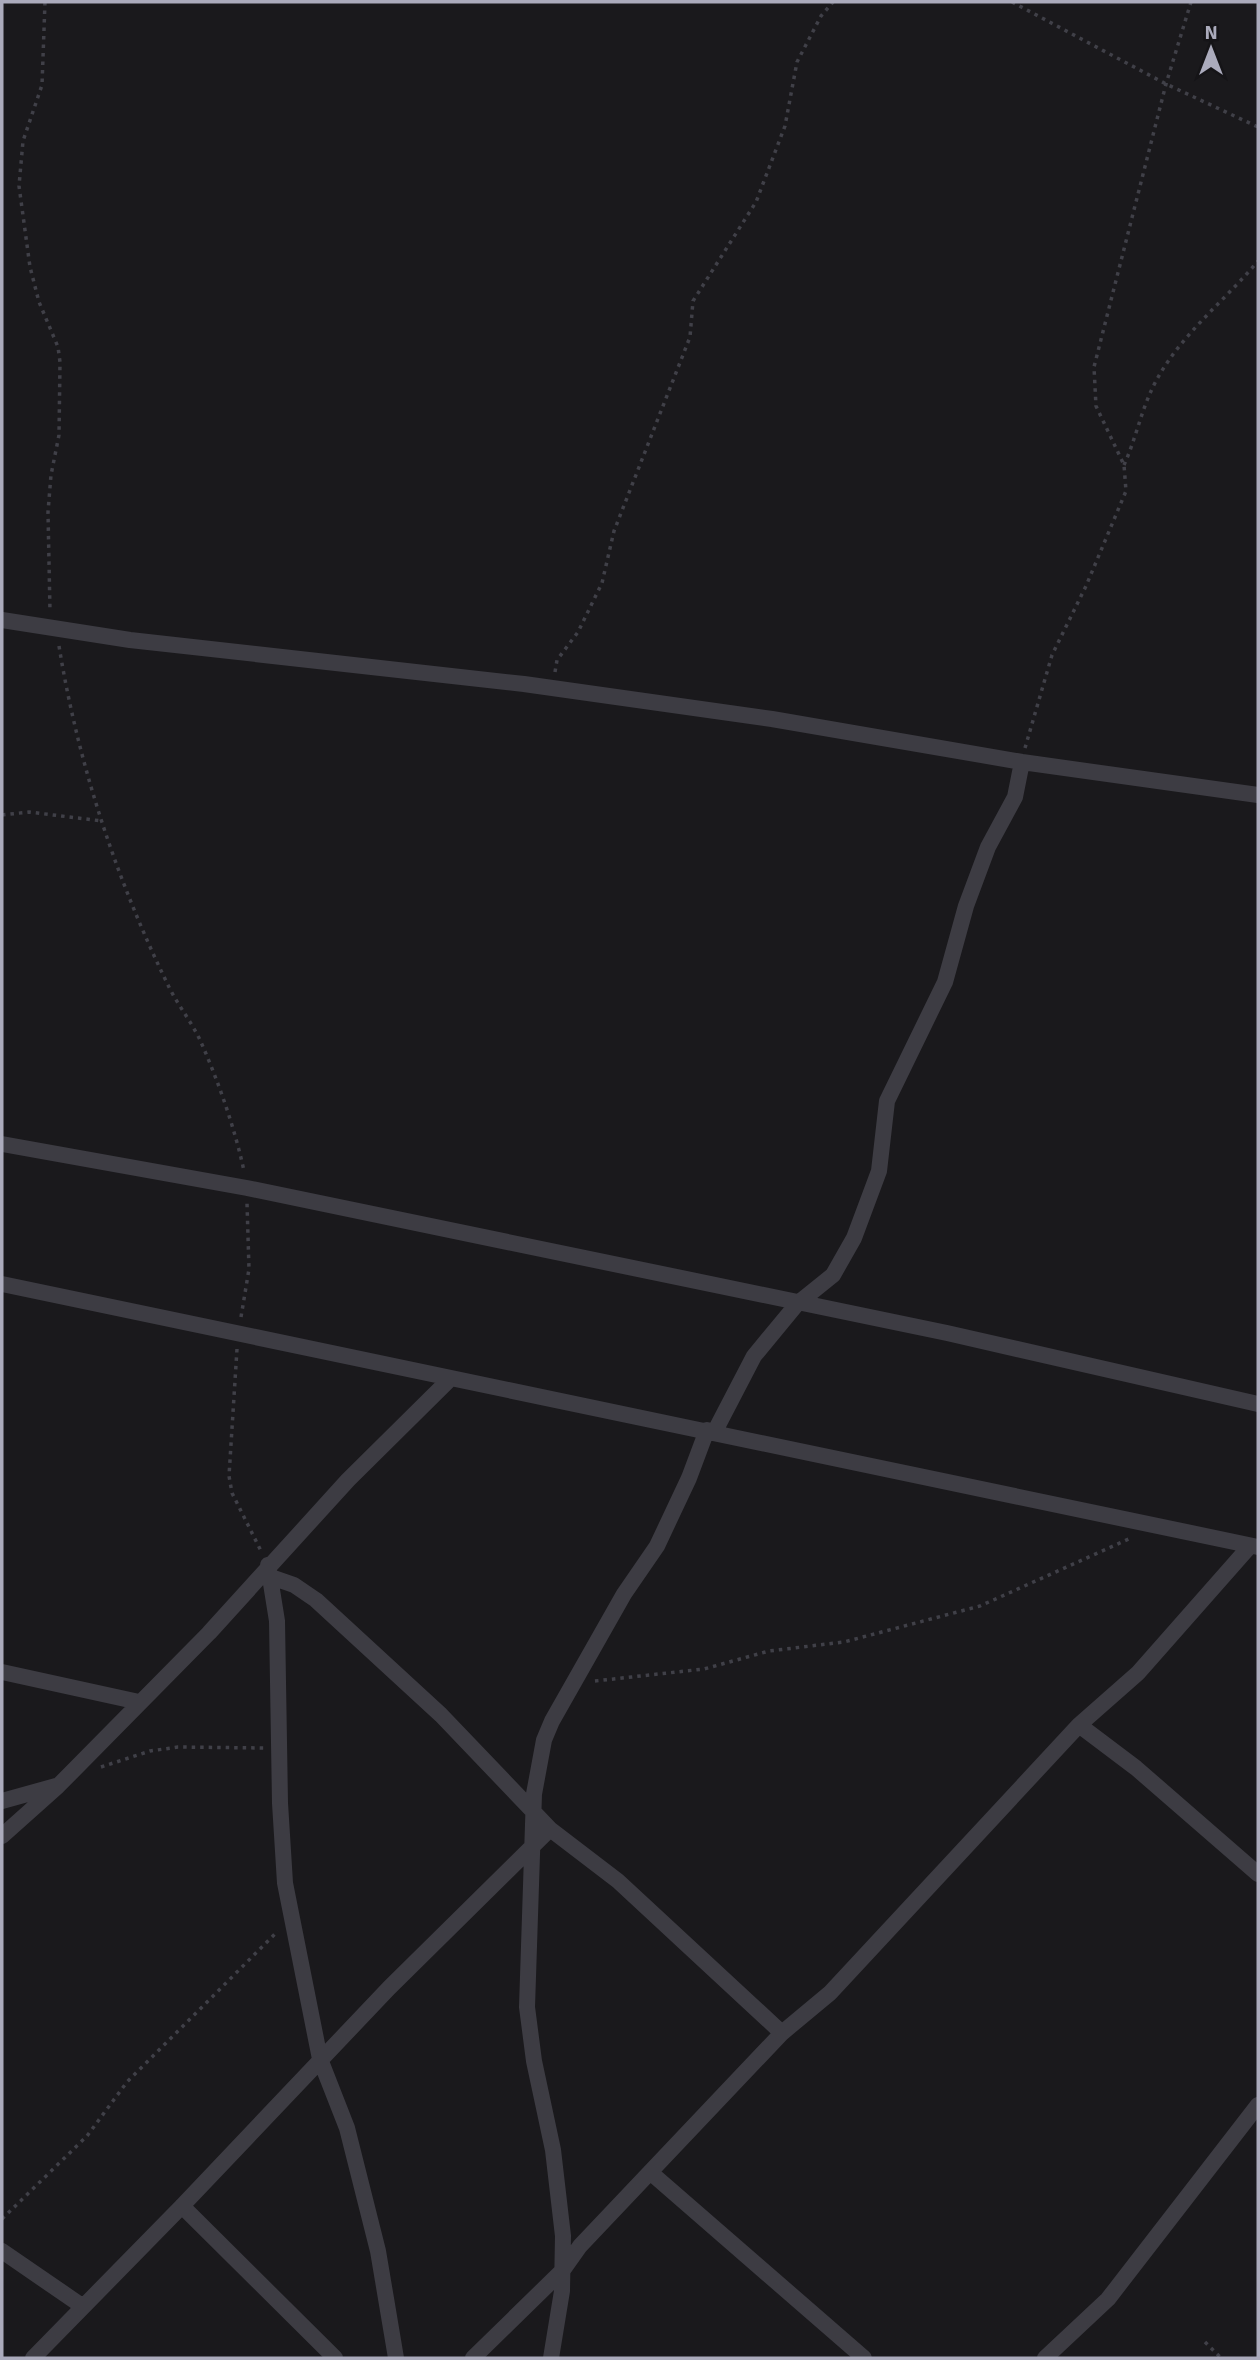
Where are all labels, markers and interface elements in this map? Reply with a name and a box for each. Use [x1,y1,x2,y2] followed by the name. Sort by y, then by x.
[1176,14,1246,84] north arrow
[1204,21,1218,45] text: N

